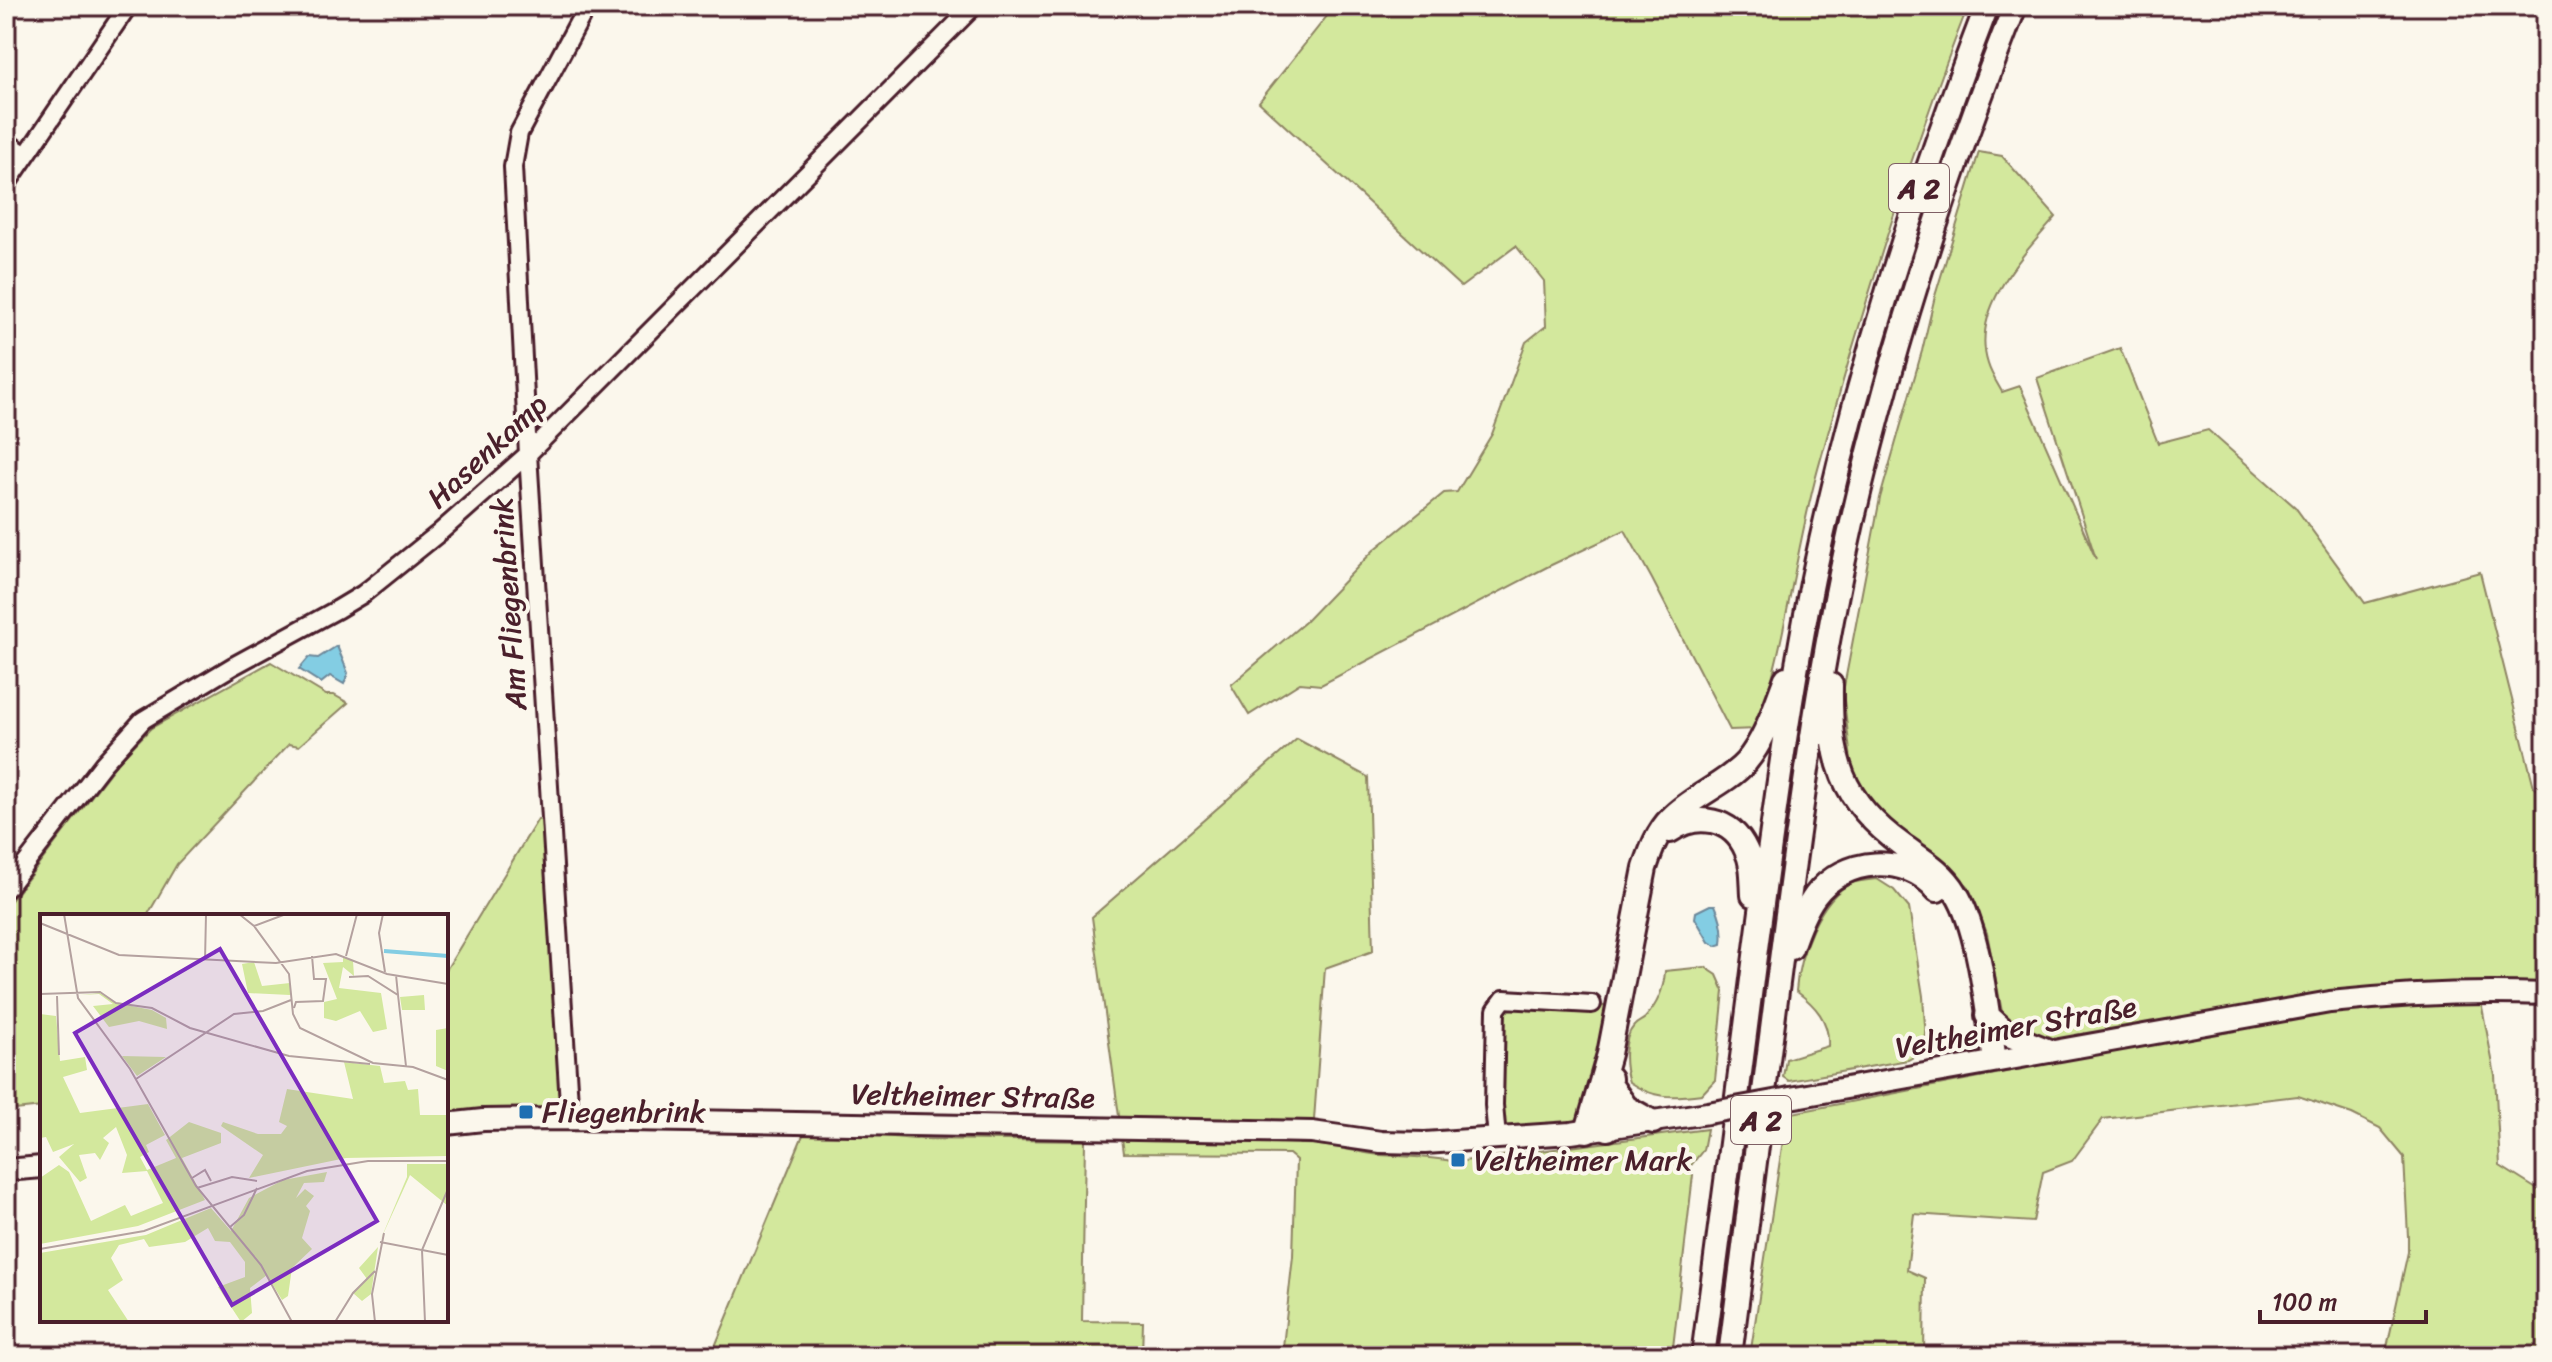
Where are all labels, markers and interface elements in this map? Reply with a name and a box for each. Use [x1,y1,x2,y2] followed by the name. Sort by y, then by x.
[1889,164,1949,212] road number: A 2
[413,379,561,522] street label: Hasenkamp
[475,496,543,713] street label: Am Fliegenbrink
[40,914,448,1322] inset map
[1891,979,2141,1075] street label: Veltheimer Straße
[851,1067,1095,1125] street label: Veltheimer Straße
[542,1085,707,1139] place label: Fliegenbrink
[1731,1096,1791,1144] road number: A 2
[517,1103,535,1121] marker: Fliegenbrink
[1474,1133,1693,1187] place label: Veltheimer Mark
[1449,1151,1467,1169] marker: Veltheimer Mark
[2260,1274,2426,1324] scale bar
[2272,1281,2337,1323] text: 100 m

